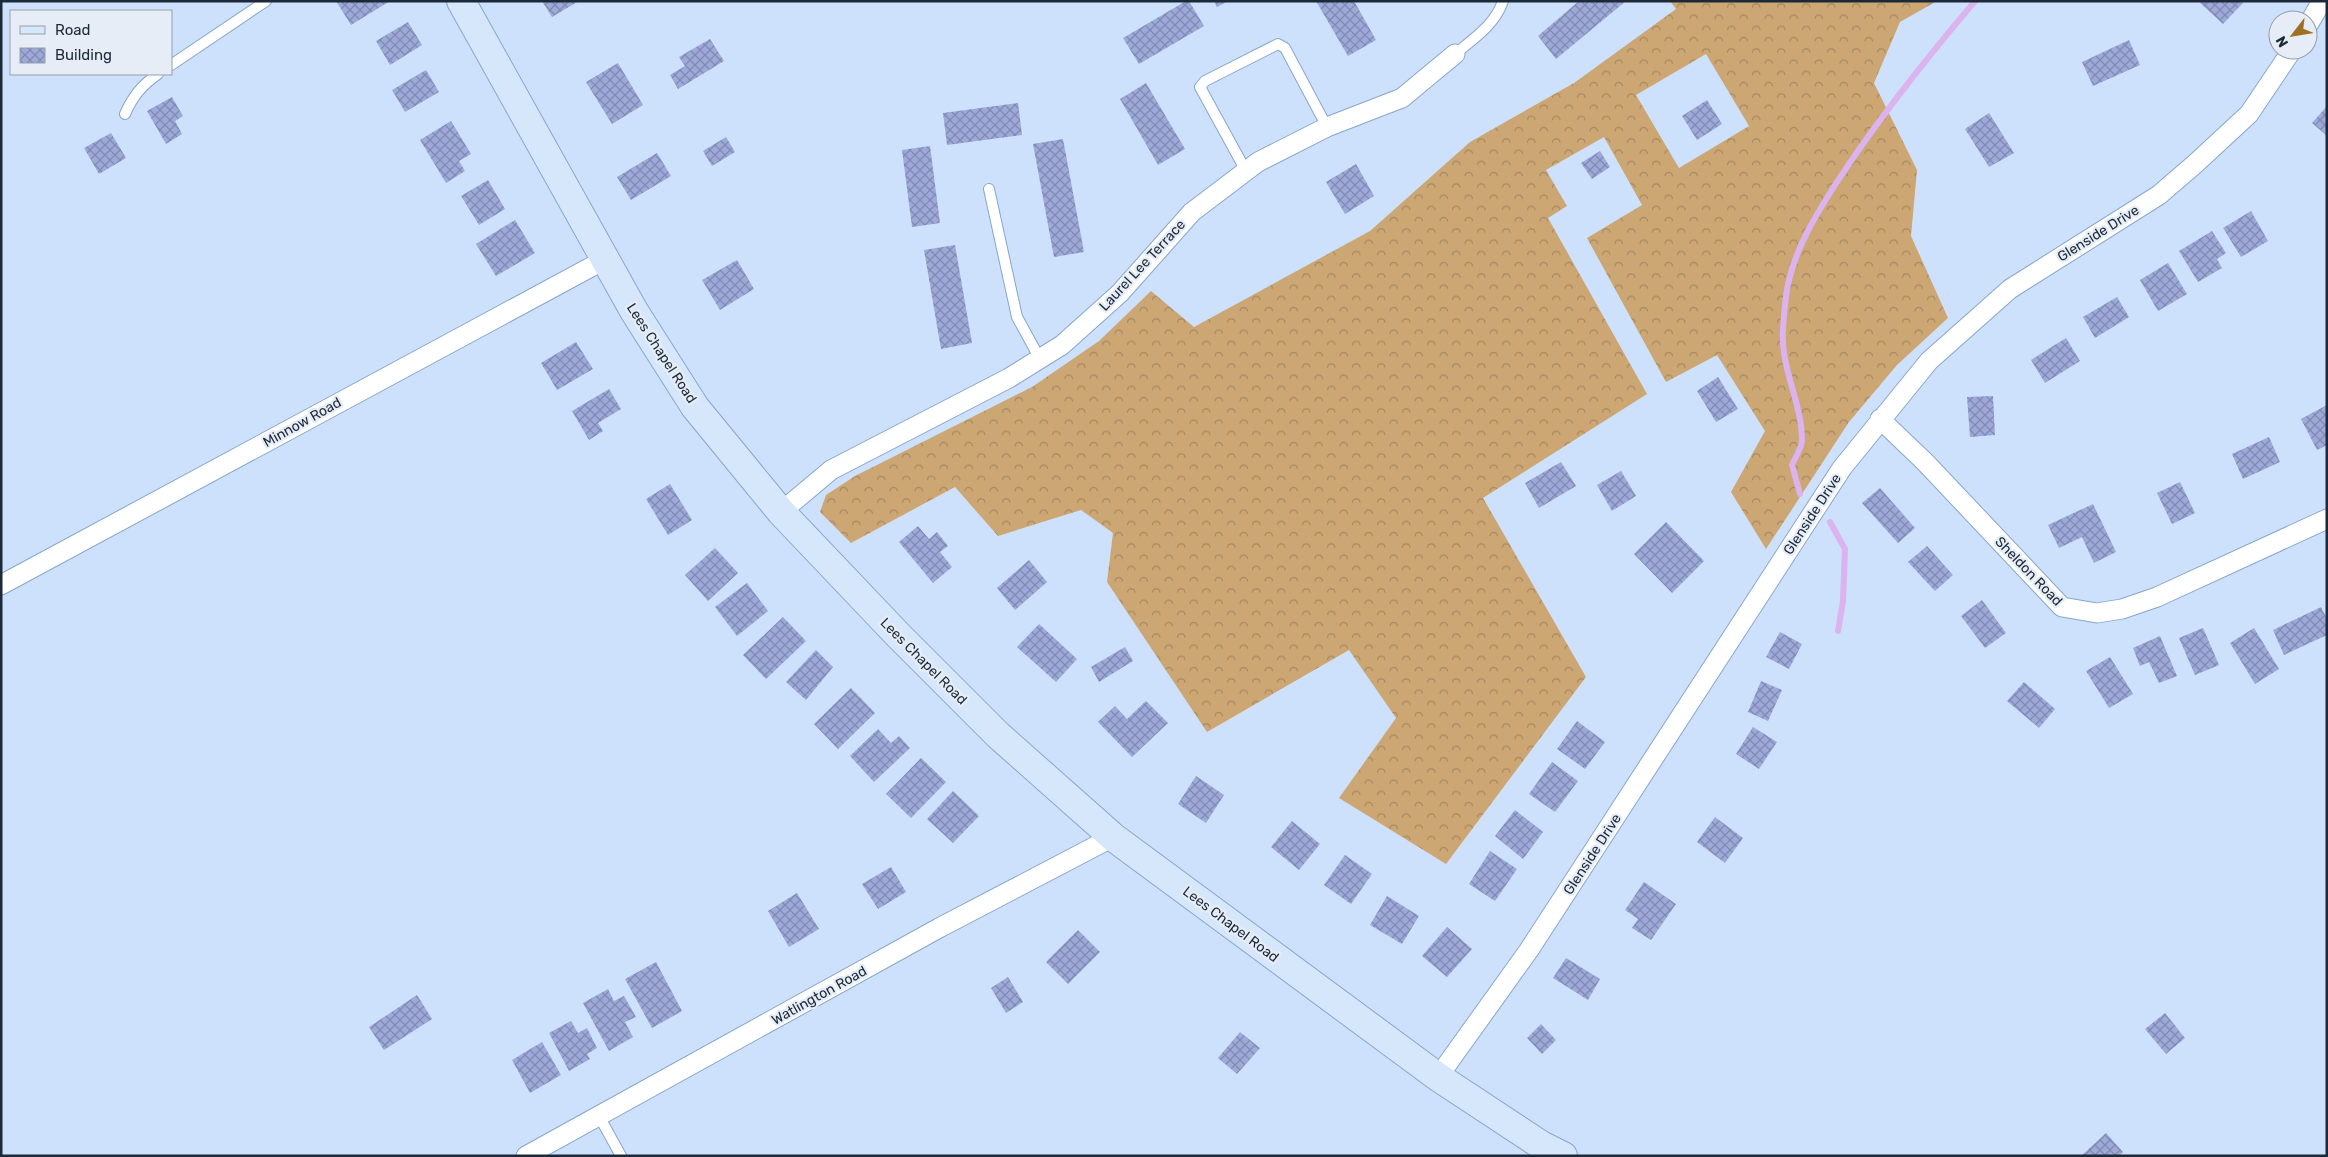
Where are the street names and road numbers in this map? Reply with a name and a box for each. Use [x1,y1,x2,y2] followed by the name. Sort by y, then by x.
[2054,201,2142,265] street label: Glenside Drive
[1096,216,1189,315] street label: Laurel Lee Terrace
[623,300,700,406] street label: Lees Chapel Road
[260,394,344,451] street label: Minnow Road
[1780,470,1845,558] street label: Glenside Drive
[1991,533,2066,610] street label: Sheldon Road
[877,614,971,708] street label: Lees Chapel Road
[1560,810,1625,898] street label: Glenside Drive
[1179,883,1282,966] street label: Lees Chapel Road
[769,962,870,1029] street label: Watlington Road

